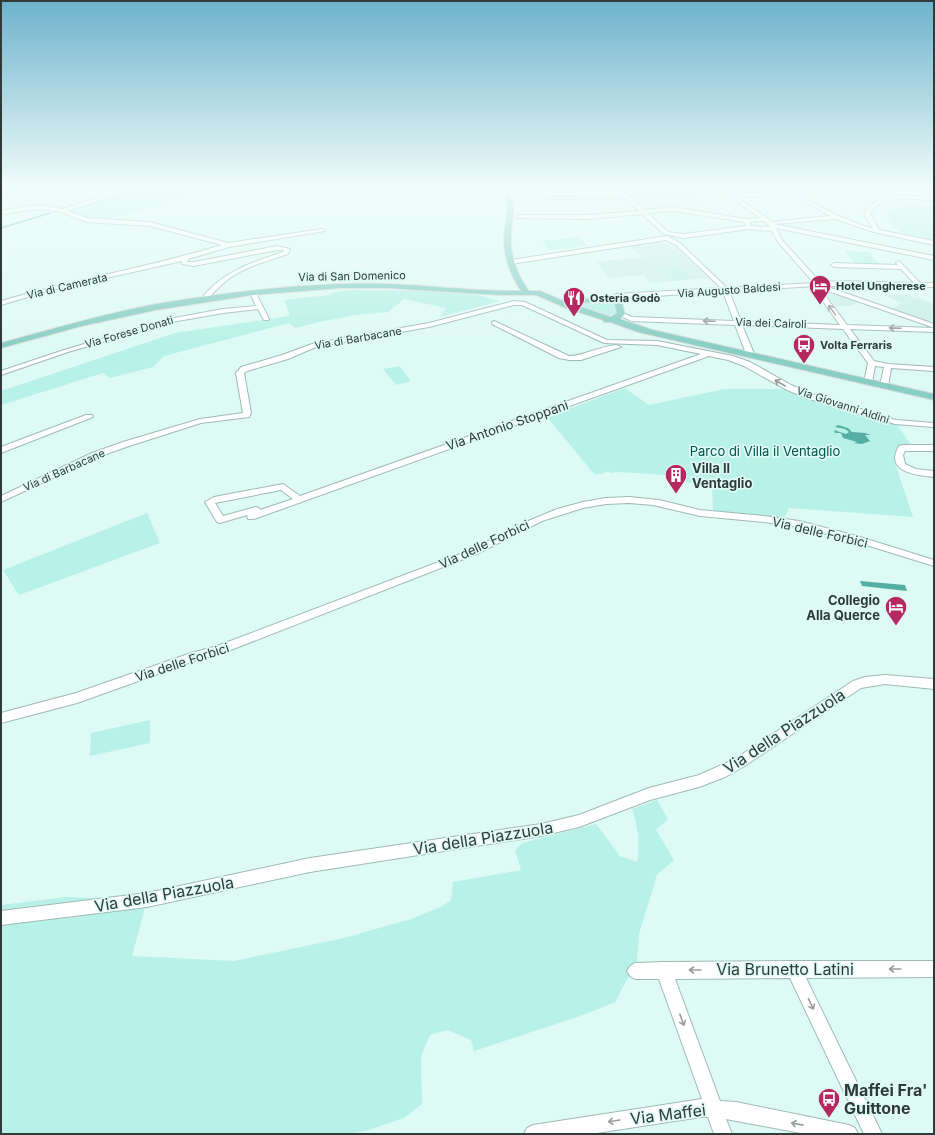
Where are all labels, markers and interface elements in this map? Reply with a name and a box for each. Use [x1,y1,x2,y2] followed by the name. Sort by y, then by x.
[298,268,406,284] street label: Via di San Domenico
[25,270,109,302] street label: Via di Camerata
[807,273,833,306] hotel icon: Hotel Ungherese
[677,279,781,301] street label: Via Augusto Baldesi
[836,279,926,293] place label: Hotel Ungherese
[561,285,587,318] restaurant icon: Osteria Godò
[590,291,661,305] place label: Osteria Godò
[828,304,836,315] one-way arrow
[83,313,175,351] street label: Via Forese Donati
[735,315,807,331] street label: Via dei Cairoli
[703,317,716,325] one-way arrow
[313,323,403,353] street label: Via di Barbacane
[889,324,902,332] one-way arrow
[791,332,817,365] bus stop icon: Volta Ferraris
[820,338,892,352] place label: Volta Ferraris
[774,378,786,386] one-way arrow
[795,383,891,427] street label: Via Giovanni Aldini
[444,397,570,453] street label: Via Antonio Stoppani
[690,443,840,459] park label: Parco di Villa il Ventaglio
[21,446,107,494] street label: Via di Barbacane
[692,460,752,491] place label: Villa Il Ventaglio
[663,462,689,495] building icon: Villa Il Ventaglio
[771,513,869,551] street label: Via delle Forbici
[436,516,532,572] street label: Via delle Forbici
[806,592,880,623] place label: Collegio Alla Querce
[883,594,909,627] hotel icon: Collegio Alla Querce
[133,639,231,685] street label: Via delle Forbici
[719,684,849,778] street label: Via della Piazzuola
[412,817,554,859] street label: Via della Piazzuola
[93,872,235,916] street label: Via della Piazzuola
[716,959,854,979] street label: Via Brunetto Latini
[889,965,902,973] one-way arrow
[689,966,702,973] one-way arrow
[808,998,815,1010] one-way arrow
[679,1013,686,1026] one-way arrow
[844,1080,927,1118] place label: Maffei Fra' Guittone
[816,1086,842,1119] bus stop icon: Maffei Fra' Guittone
[629,1099,707,1129] street label: Via Maffei
[608,1117,621,1125] one-way arrow
[791,1119,804,1127] one-way arrow

